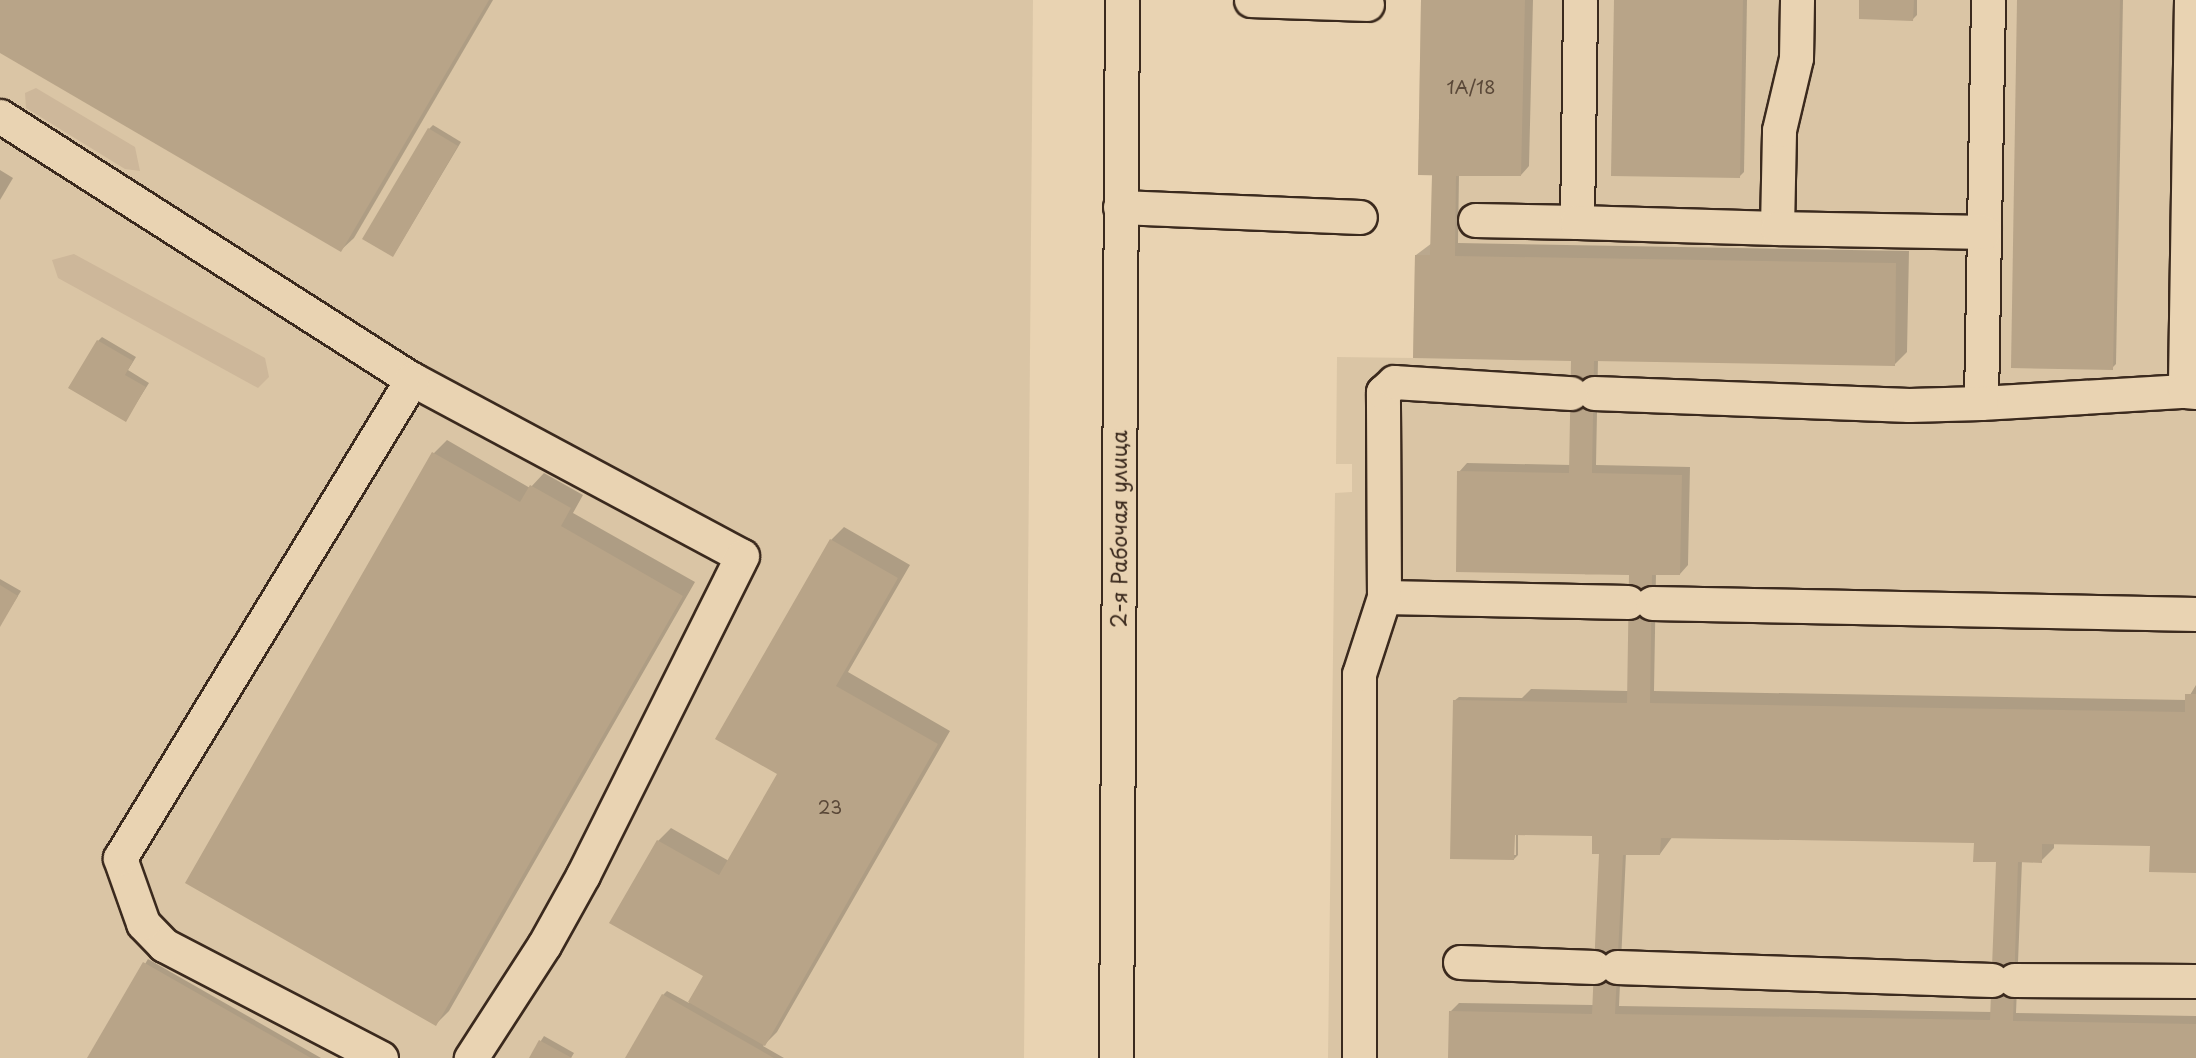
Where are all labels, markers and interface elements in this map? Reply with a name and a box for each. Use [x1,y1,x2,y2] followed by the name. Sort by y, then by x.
[1447,76,1495,98] house number: 1А/18
[1105,430,1131,628] street label: 2-я Рабочая улица
[818,796,842,818] house number: 23

